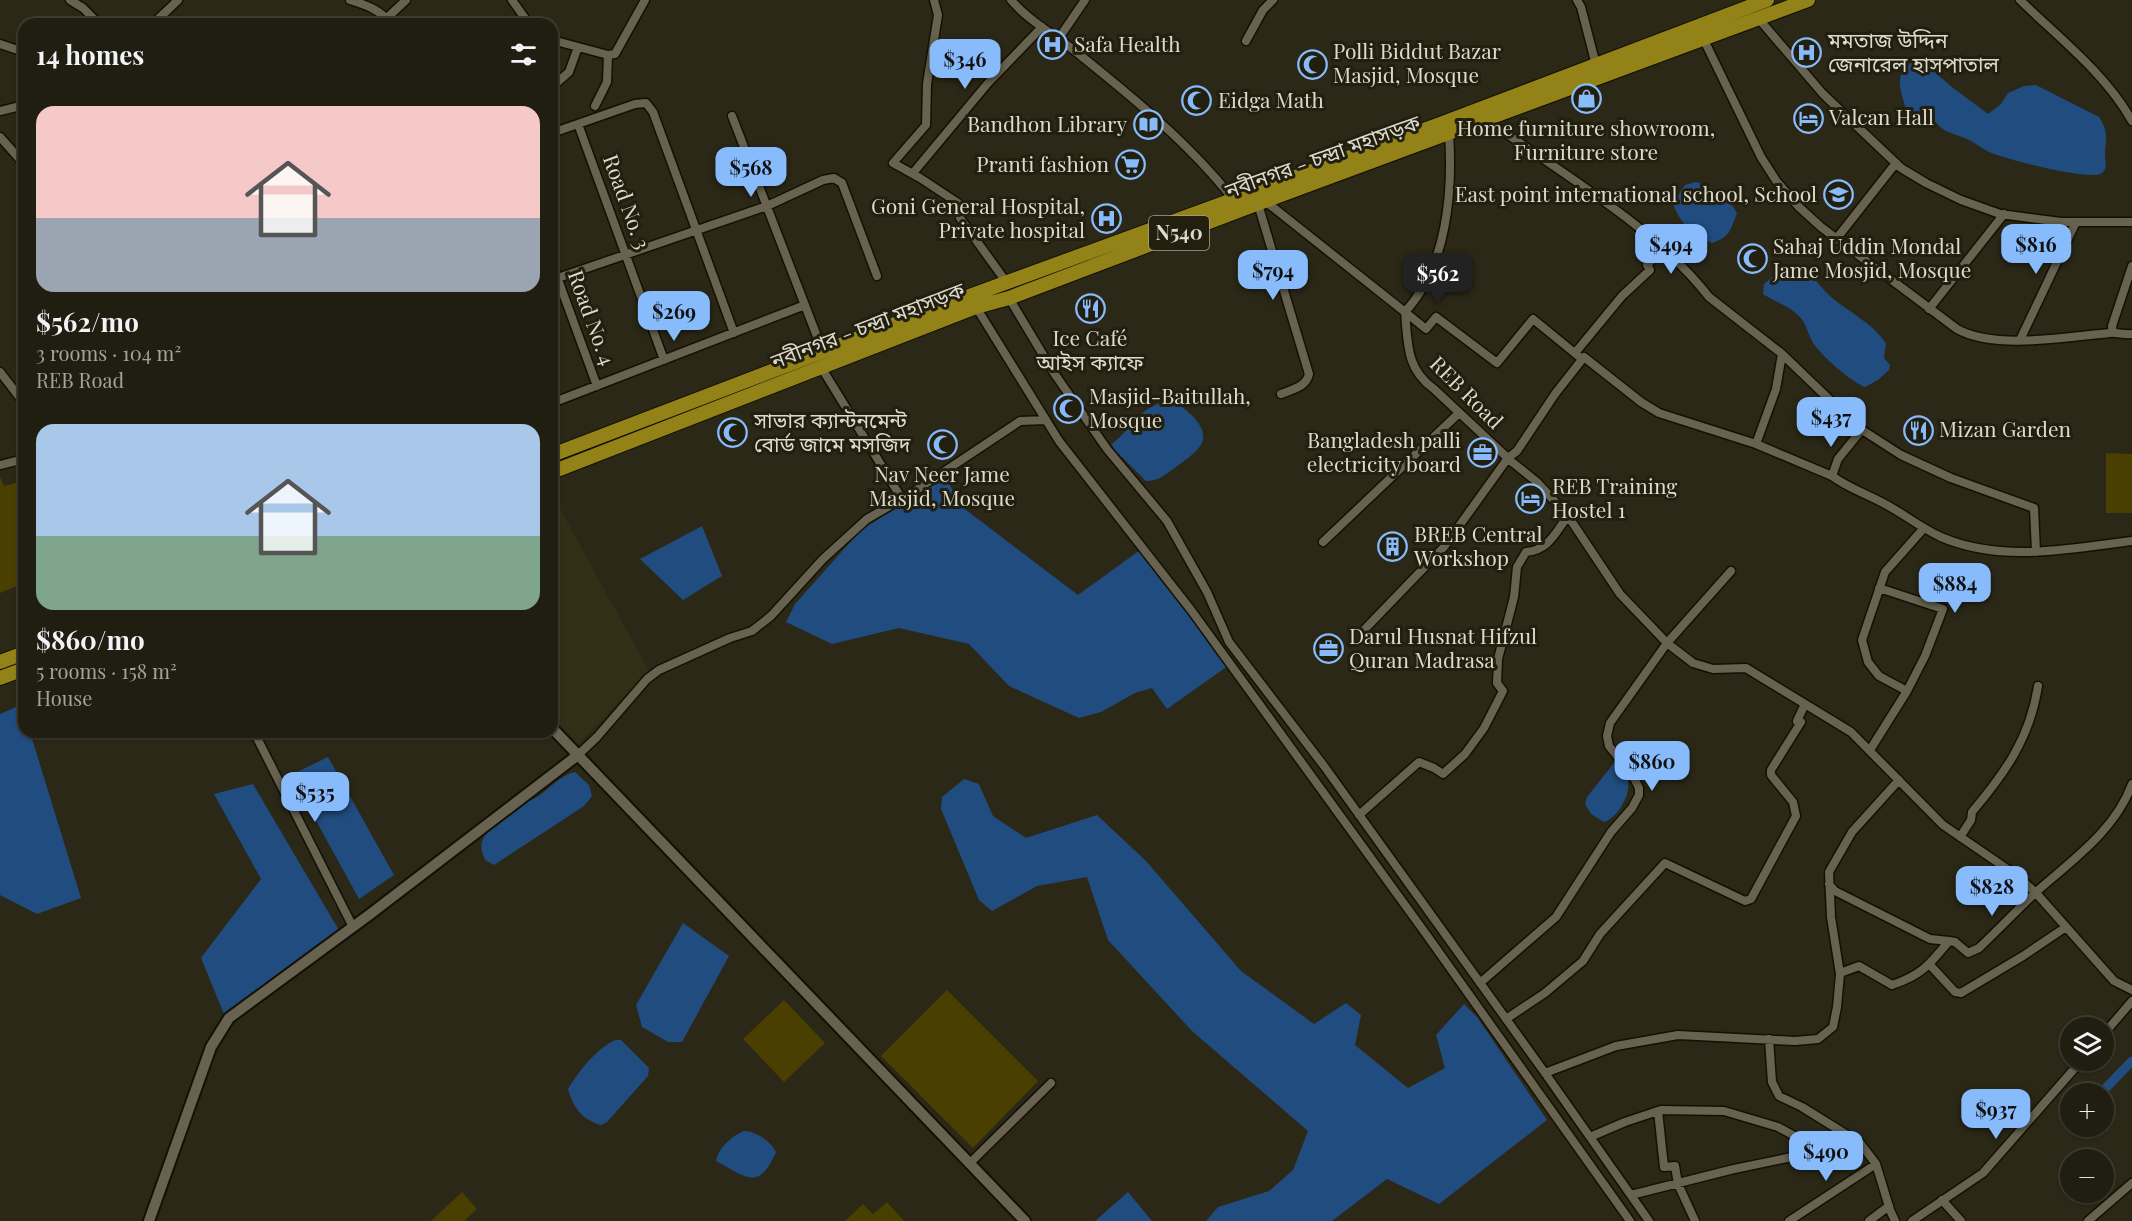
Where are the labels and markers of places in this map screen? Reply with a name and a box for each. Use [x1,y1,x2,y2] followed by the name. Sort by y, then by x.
[1827,25,2000,77] place label: মমতাজ উদ্দিন জেনারেল হাসপাতাল
[1037,29,1069,61] hospital icon: Safa Health
[1074,29,1181,57] place label: Safa Health
[1333,36,1502,88] place label: Polli Biddut Bazar Masjid, Mosque
[1791,37,1823,69] hospital icon: মমতাজ উদ্দিন জেনারেল হাসপাতাল
[929,39,1001,90] pin: $346
[1296,48,1328,80] mosque icon: Polli Biddut Bazar Masjid, Mosque
[1570,82,1602,114] shop icon: Home furniture showroom, Furniture store
[1181,85,1213,117] mosque icon: Eidga Math
[1218,85,1325,113] place label: Eidga Math
[1792,102,1824,134] hotel icon: Valcan Hall
[1828,102,1934,130] place label: Valcan Hall
[967,109,1127,137] place label: Bandhon Library
[1132,109,1164,141] library icon: Bandhon Library
[1457,113,1715,165] place label: Home furniture showroom, Furniture store
[715,147,787,198] pin: $568
[976,149,1109,177] place label: Pranti fashion
[1114,149,1146,181] supermarket icon: Pranti fashion
[1455,179,1817,207] place label: East point international school, School
[1822,179,1854,211] school or university icon: East point international school, School
[871,191,1085,243] place label: Goni General Hospital, Private hospital
[1090,203,1122,235] hospital icon: Goni General Hospital, Private hospital
[1635,224,1707,275] pin: $494
[2000,224,2072,275] pin: $816
[1772,231,1971,283] place label: Sahaj Uddin Mondal Jame Mosjid, Mosque
[1736,243,1768,275] mosque icon: Sahaj Uddin Mondal Jame Mosjid, Mosque
[1237,250,1309,301] pin: $794
[1402,253,1474,304] pin: $562
[638,291,710,342] pin: $269
[1074,292,1106,324] restaurant icon: Ice Café আইস ক্যাফে
[1035,323,1144,375] place label: Ice Café আইস ক্যাফে
[1089,381,1251,433] place label: Masjid-Baitullah, Mosque
[1052,393,1084,425] mosque icon: Masjid-Baitullah, Mosque
[1795,397,1867,448] pin: $437
[753,405,911,457] place label: সাভার ক্যান্টনমেন্ট বোর্ড জামে মসজিদ
[1902,414,1934,446] restaurant icon: Mizan Garden
[1939,414,2072,442] place label: Mizan Garden
[717,417,749,449] mosque icon: সাভার ক্যান্টনমেন্ট বোর্ড জামে মসজিদ
[1307,425,1461,477] place label: Bangladesh palli electricity board
[926,428,958,460] mosque icon: Nav Neer Jame Masjid, Mosque
[1466,437,1498,469] office icon: Bangladesh palli electricity board
[869,459,1015,511] place label: Nav Neer Jame Masjid, Mosque
[1552,471,1677,523] place label: REB Training Hostel 1
[1515,483,1547,515] hotel icon: REB Training Hostel 1
[1413,519,1543,571] place label: BREB Central Workshop
[1377,531,1409,563] building icon: BREB Central Workshop
[1919,563,1991,614] pin: $884
[1349,621,1537,673] place label: Darul Husnat Hifzul Quran Madrasa
[1312,633,1344,665] office icon: Darul Husnat Hifzul Quran Madrasa
[1616,741,1688,792] pin: $860
[279,772,351,823] pin: $535
[1956,866,2028,917] pin: $828
[1960,1089,2032,1140] pin: $937
[1790,1131,1862,1182] pin: $490

